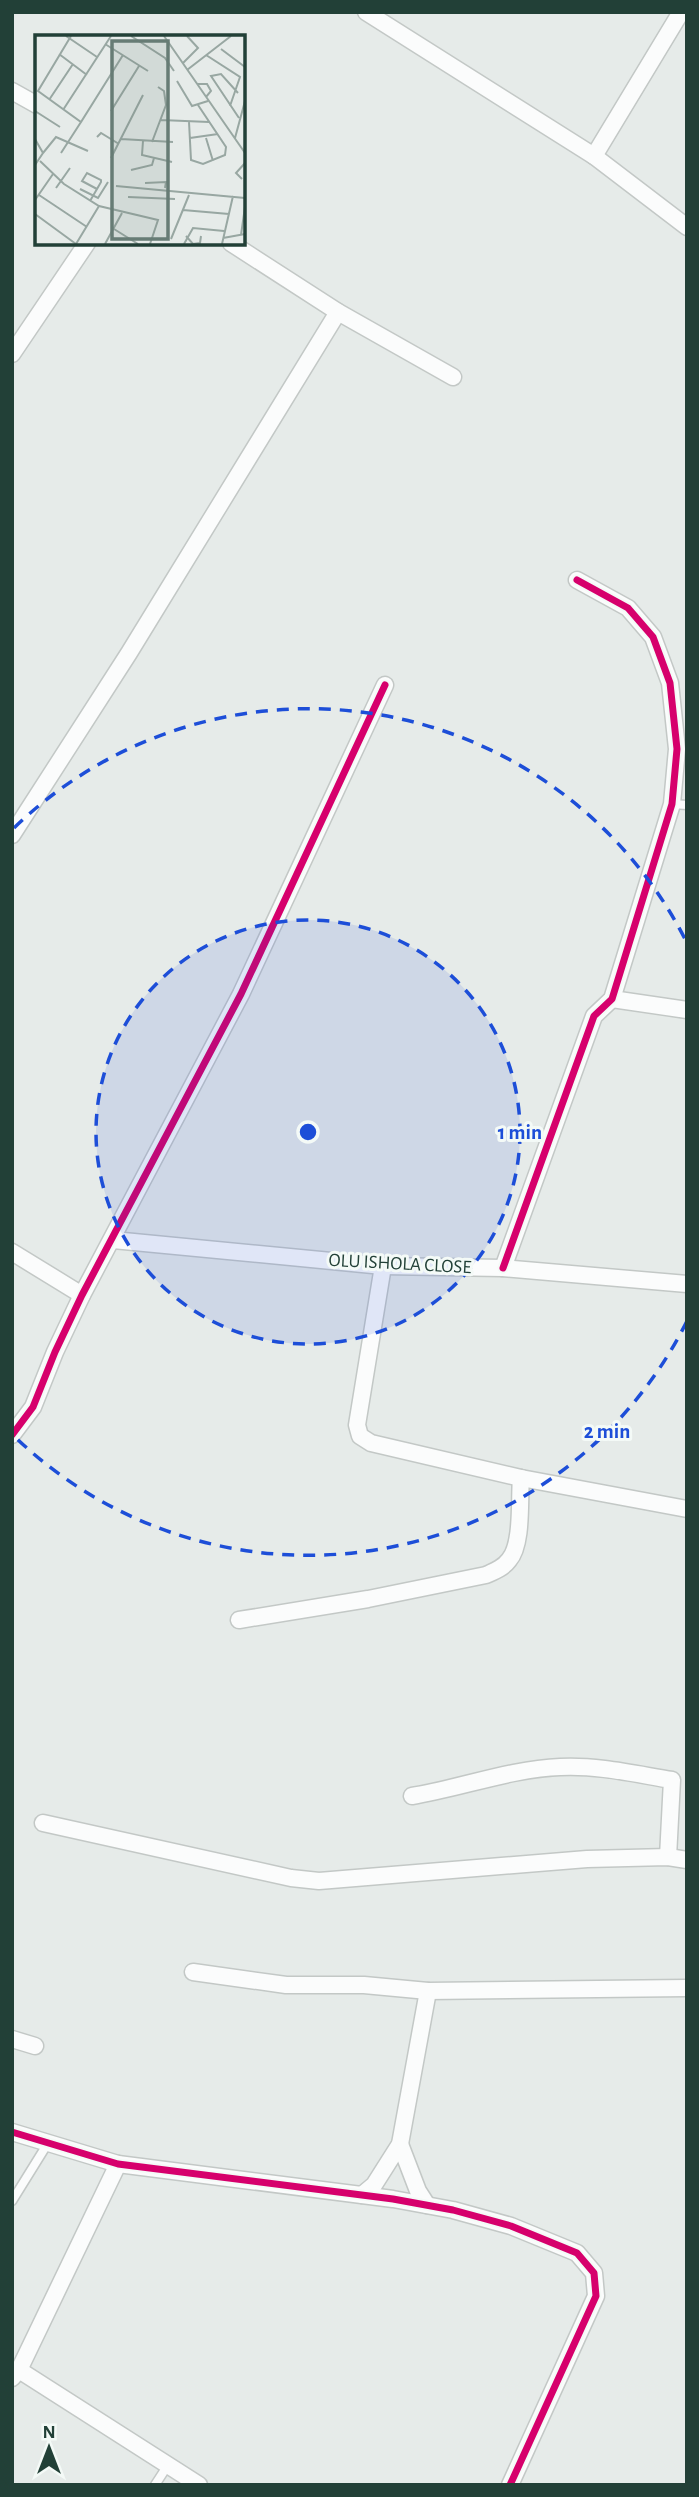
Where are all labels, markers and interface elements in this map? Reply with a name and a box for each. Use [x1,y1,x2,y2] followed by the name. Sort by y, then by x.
[35,35,245,245] inset map
[296,1120,320,1144] centre of rings
[498,1122,542,1143] text: 1 min
[328,1251,472,1277] street label: OLU ISHOLA CLOSE
[584,1421,630,1442] text: 2 min
[14,2413,84,2483] north arrow
[42,2423,56,2442] text: N

